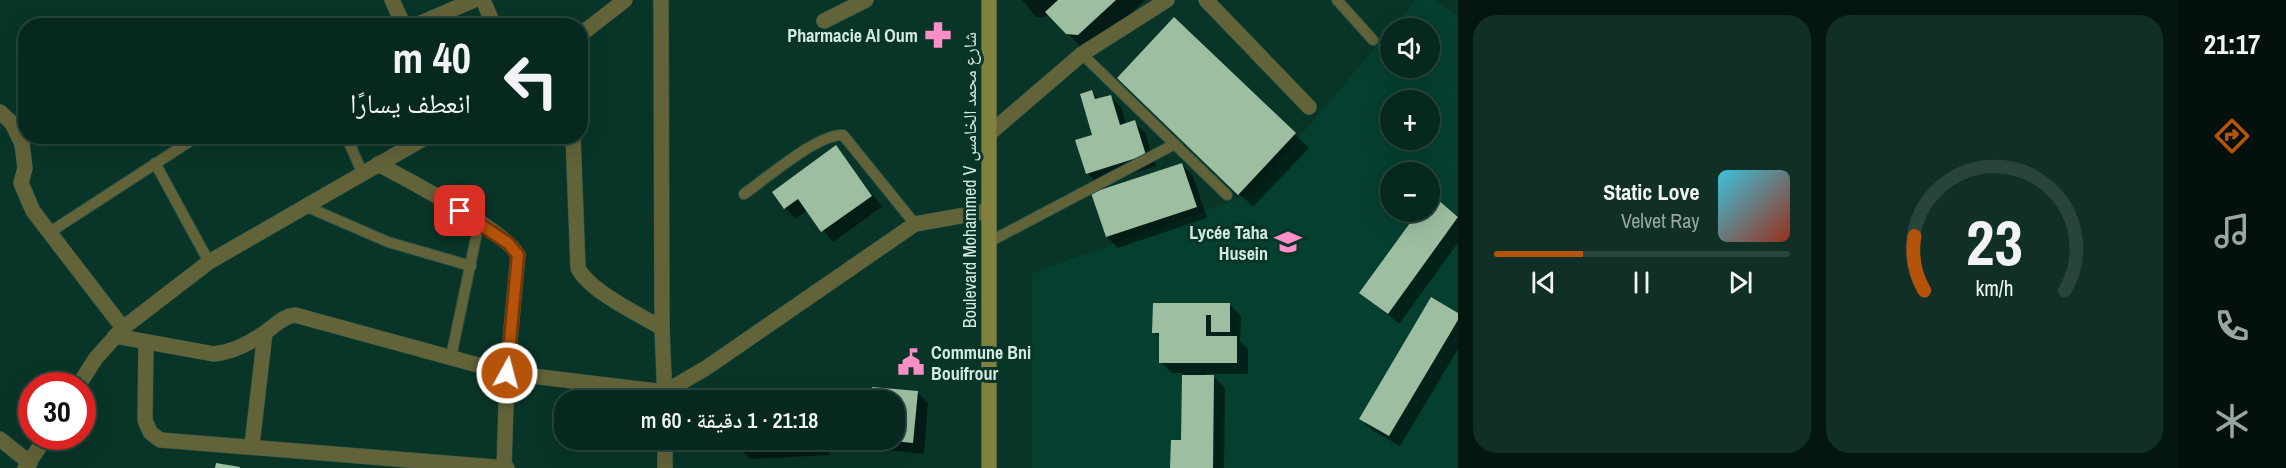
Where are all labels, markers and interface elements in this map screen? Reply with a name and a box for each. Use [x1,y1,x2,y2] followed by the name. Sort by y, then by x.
[1380,18,1440,222] map controls
[1380,18,1440,78] button: sound
[923,20,953,50] pharmacy icon: Pharmacie Al Oum
[787,23,918,48] place label: Pharmacie Al Oum
[2204,26,2260,62] text: 21:17
[392,30,471,86] text: 40 m
[957,32,982,328] street label: Boulevard Mohammed V شارع محمد الخامس
[492,42,570,120] icon: left
[350,85,471,121] text: انعطف يسارًا
[1380,90,1440,150] button: +
[2211,115,2253,157] icon: directions
[1380,162,1440,222] button: −
[1603,177,1700,207] text: Static Love
[434,185,485,236] pin
[443,194,476,227] icon: arrive
[1966,200,2023,284] text: 23
[1621,207,1700,234] text: Velvet Ray
[2211,210,2253,252] icon: music
[1189,220,1269,266] place label: Lycée Taha Husein
[1273,227,1303,257] school or university icon: Lycée Taha Husein
[1527,266,1560,299] icon: previous
[1625,266,1658,299] icon: pause
[1724,266,1757,299] icon: next
[1975,274,2013,303] text: km/h
[2211,305,2253,347] icon: phone
[931,340,1031,386] place label: Commune Bni Bouifrour
[475,341,539,405] position arrow
[896,347,926,377] public building icon: Commune Bni Bouifrour
[18,372,96,450] speed limit sign: 30
[2211,400,2253,442] icon: climate
[641,405,818,435] text: 21:18 · 1 دقيقة · 60 m

